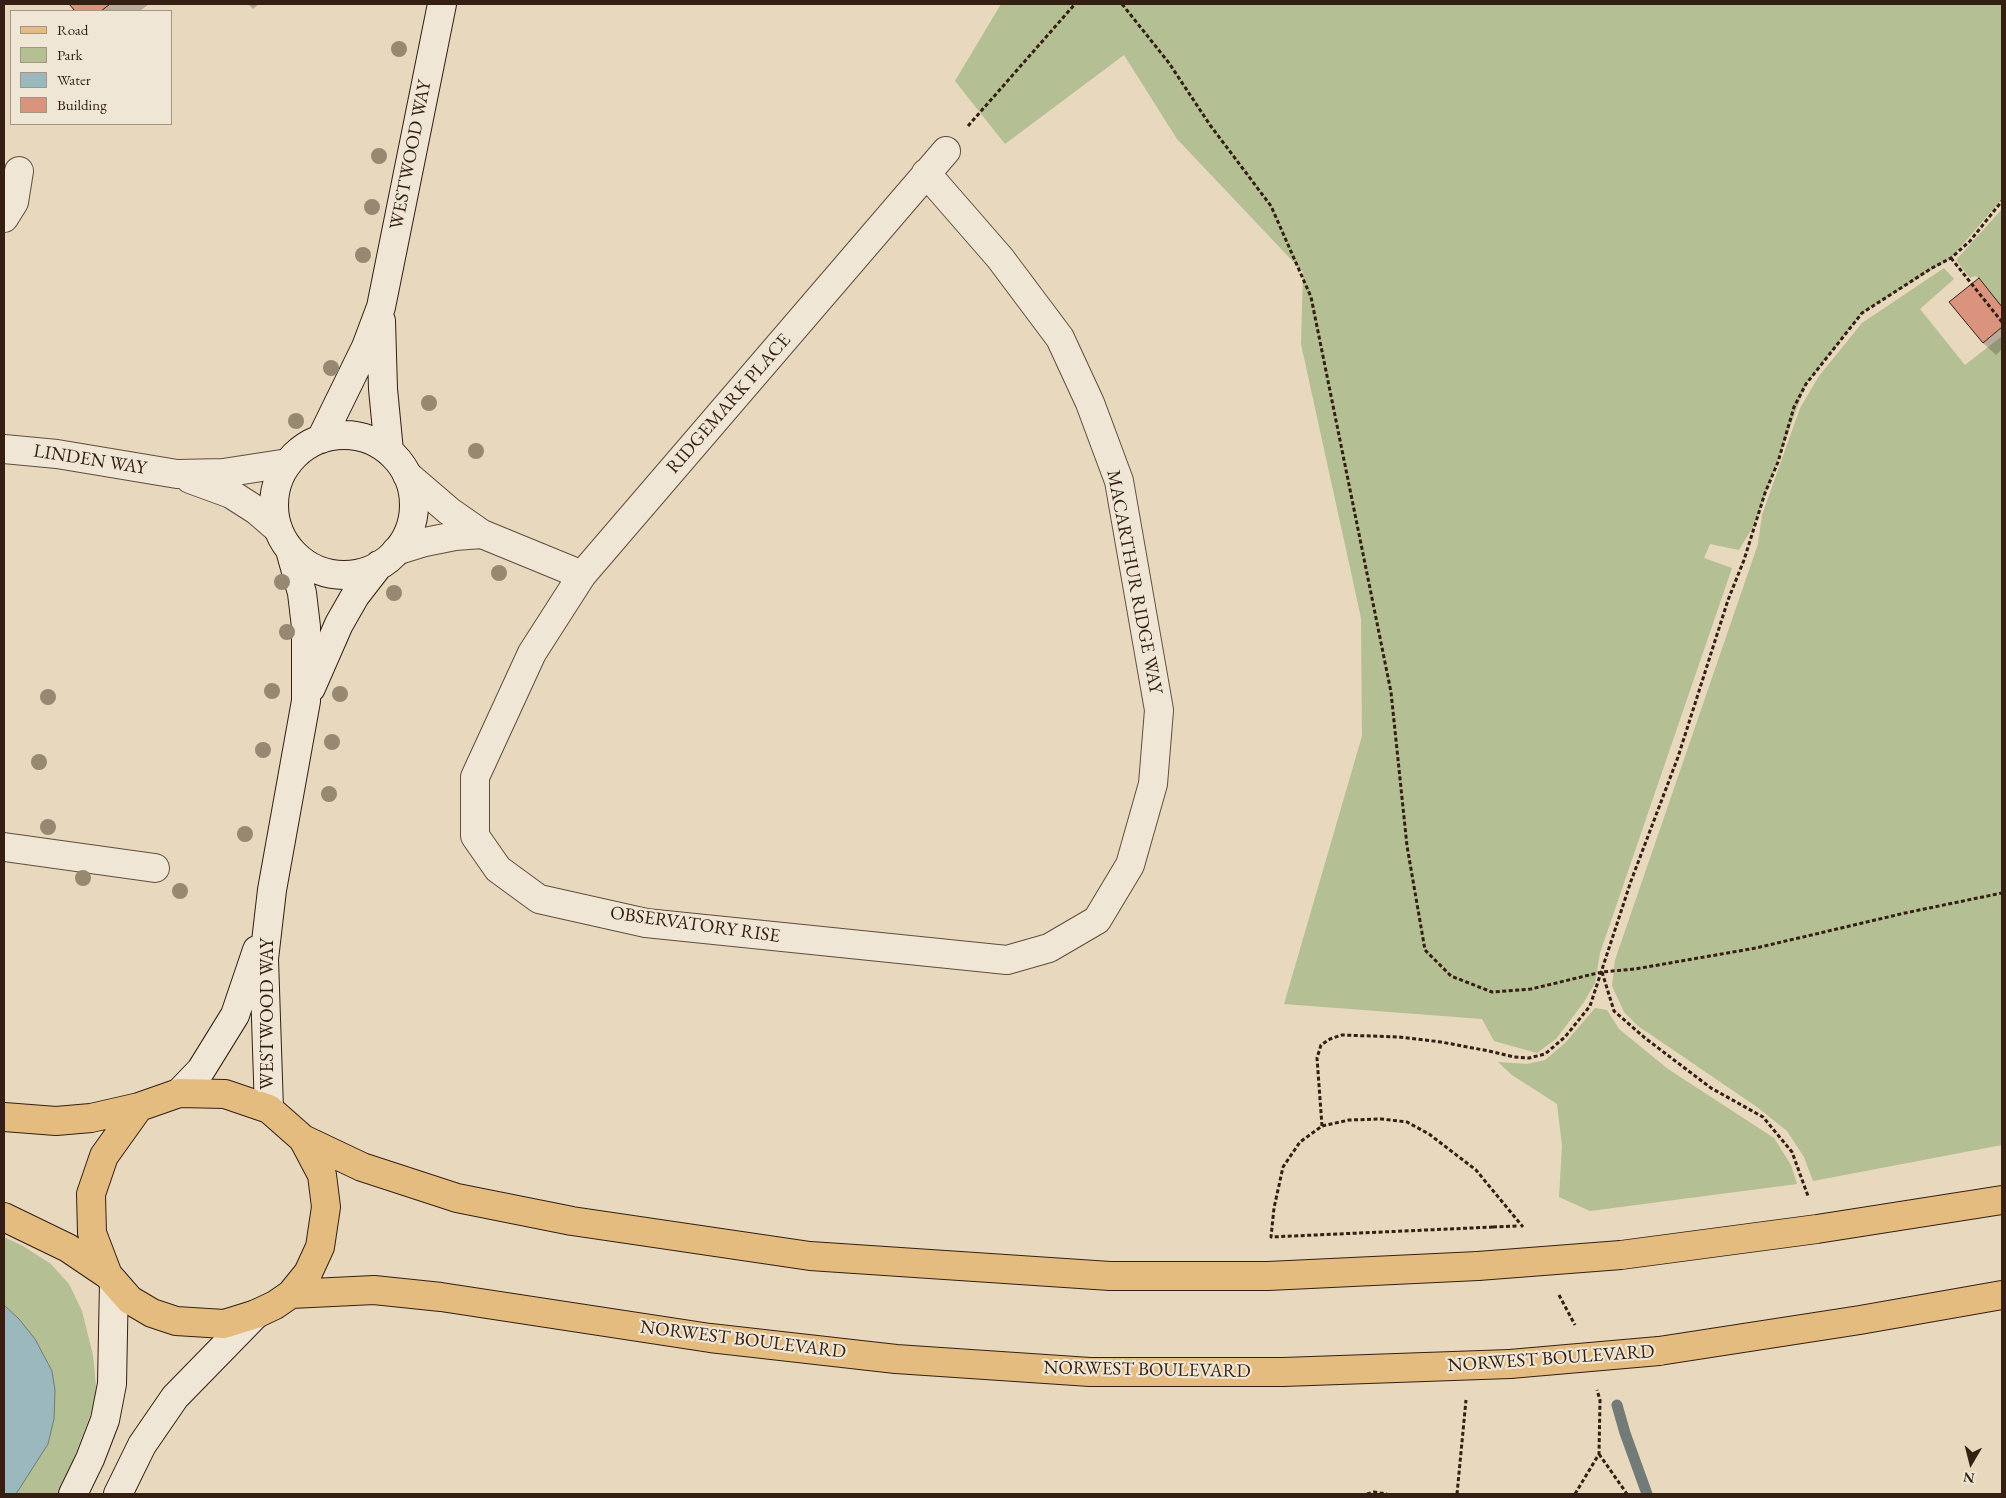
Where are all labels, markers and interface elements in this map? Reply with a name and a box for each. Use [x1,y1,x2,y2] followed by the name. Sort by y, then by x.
[10,10,172,125] legend
[57,20,88,39] text: Road
[57,45,83,64] text: Park
[57,70,91,89] text: Water
[385,78,437,232] street label: WESTWOOD WAY
[57,95,107,114] text: Building
[662,329,796,479] street label: RIDGEMARK PLACE
[32,440,148,480] street label: LINDEN WAY
[1101,468,1167,696] street label: MACARTHUR RIDGE WAY
[609,902,781,948] street label: OBSERVATORY RISE
[257,938,279,1090] street label: WESTWOOD WAY
[639,1316,847,1364] street label: NORWEST BOULEVARD
[1447,1340,1655,1378] street label: NORWEST BOULEVARD
[1043,1357,1251,1383] street label: NORWEST BOULEVARD
[1946,1438,1996,1488] north arrow
[1962,1468,1976,1488] text: N

